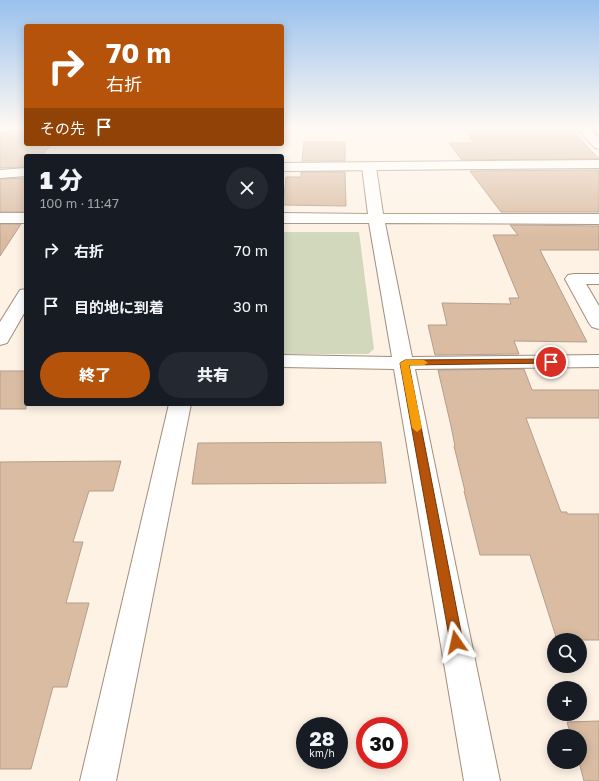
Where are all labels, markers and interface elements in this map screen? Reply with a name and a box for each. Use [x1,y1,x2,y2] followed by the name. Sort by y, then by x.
[106,36,171,69] text: 70 m
[40,40,92,92] icon: right
[106,73,142,95] text: 右折
[93,116,115,138] icon: arrive
[40,119,85,137] text: その先
[40,165,83,194] text: 1 分
[226,167,268,209] button: close
[40,195,119,211] text: 100 m · 11:47
[40,239,62,261] icon: right
[234,241,268,259] text: 70 m
[74,242,104,260] text: 右折
[40,295,62,317] icon: arrive
[233,297,268,315] text: 30 m
[74,298,164,316] text: 目的地に到着
[534,345,568,379] pin
[540,351,562,373] icon: arrive
[40,352,150,398] button: 終了
[158,352,268,398] button: 共有
[435,621,477,663] position arrow
[547,633,587,769] map controls
[547,633,587,673] button: search
[547,681,587,721] button: +
[356,717,408,769] speed limit sign: 30
[309,726,334,750] text: 28
[547,729,587,769] button: −
[309,747,335,759] text: km/h

